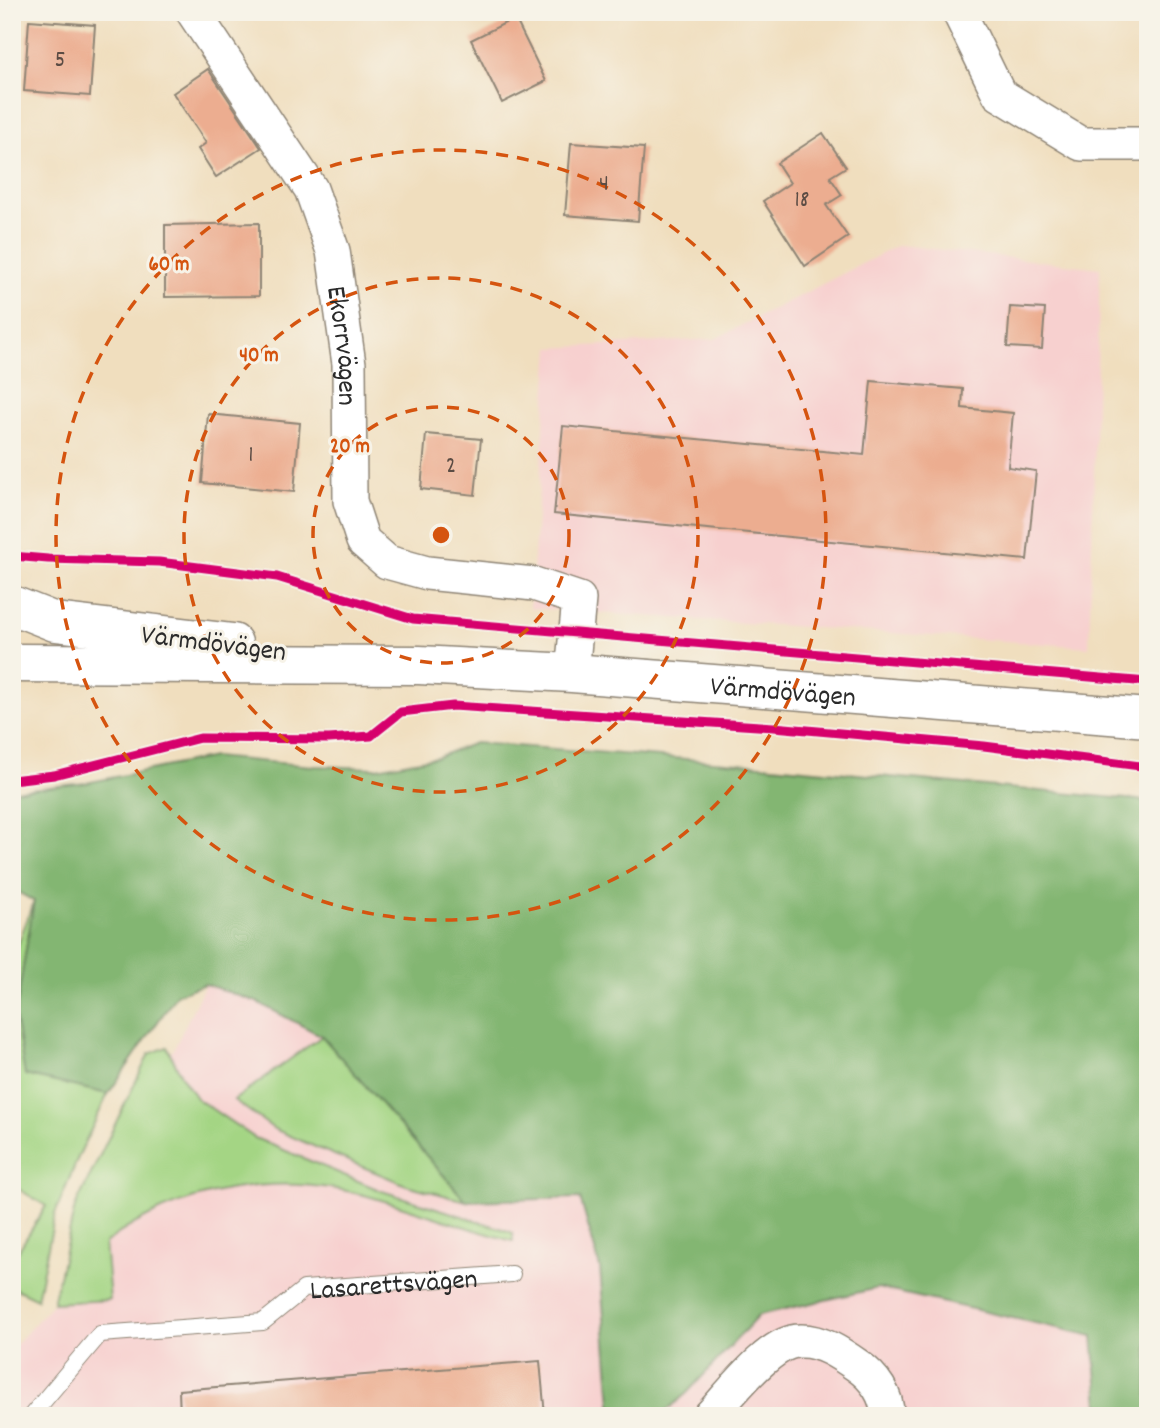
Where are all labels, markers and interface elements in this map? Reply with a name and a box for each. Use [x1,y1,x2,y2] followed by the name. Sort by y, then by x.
[54,44,66,78] house number: 5
[599,168,609,202] house number: 4
[795,184,809,218] house number: 18
[149,251,189,281] text: 60 m
[313,284,364,406] street label: Ekorrvägen
[239,342,279,372] text: 40 m
[330,433,370,463] text: 20 m
[248,439,254,473] house number: 1
[446,450,456,484] house number: 2
[429,523,453,547] centre of rings
[139,617,288,675] street label: Värmdövägen
[708,669,857,720] street label: Värmdövägen
[309,1262,479,1314] street label: Lasarettsvägen

